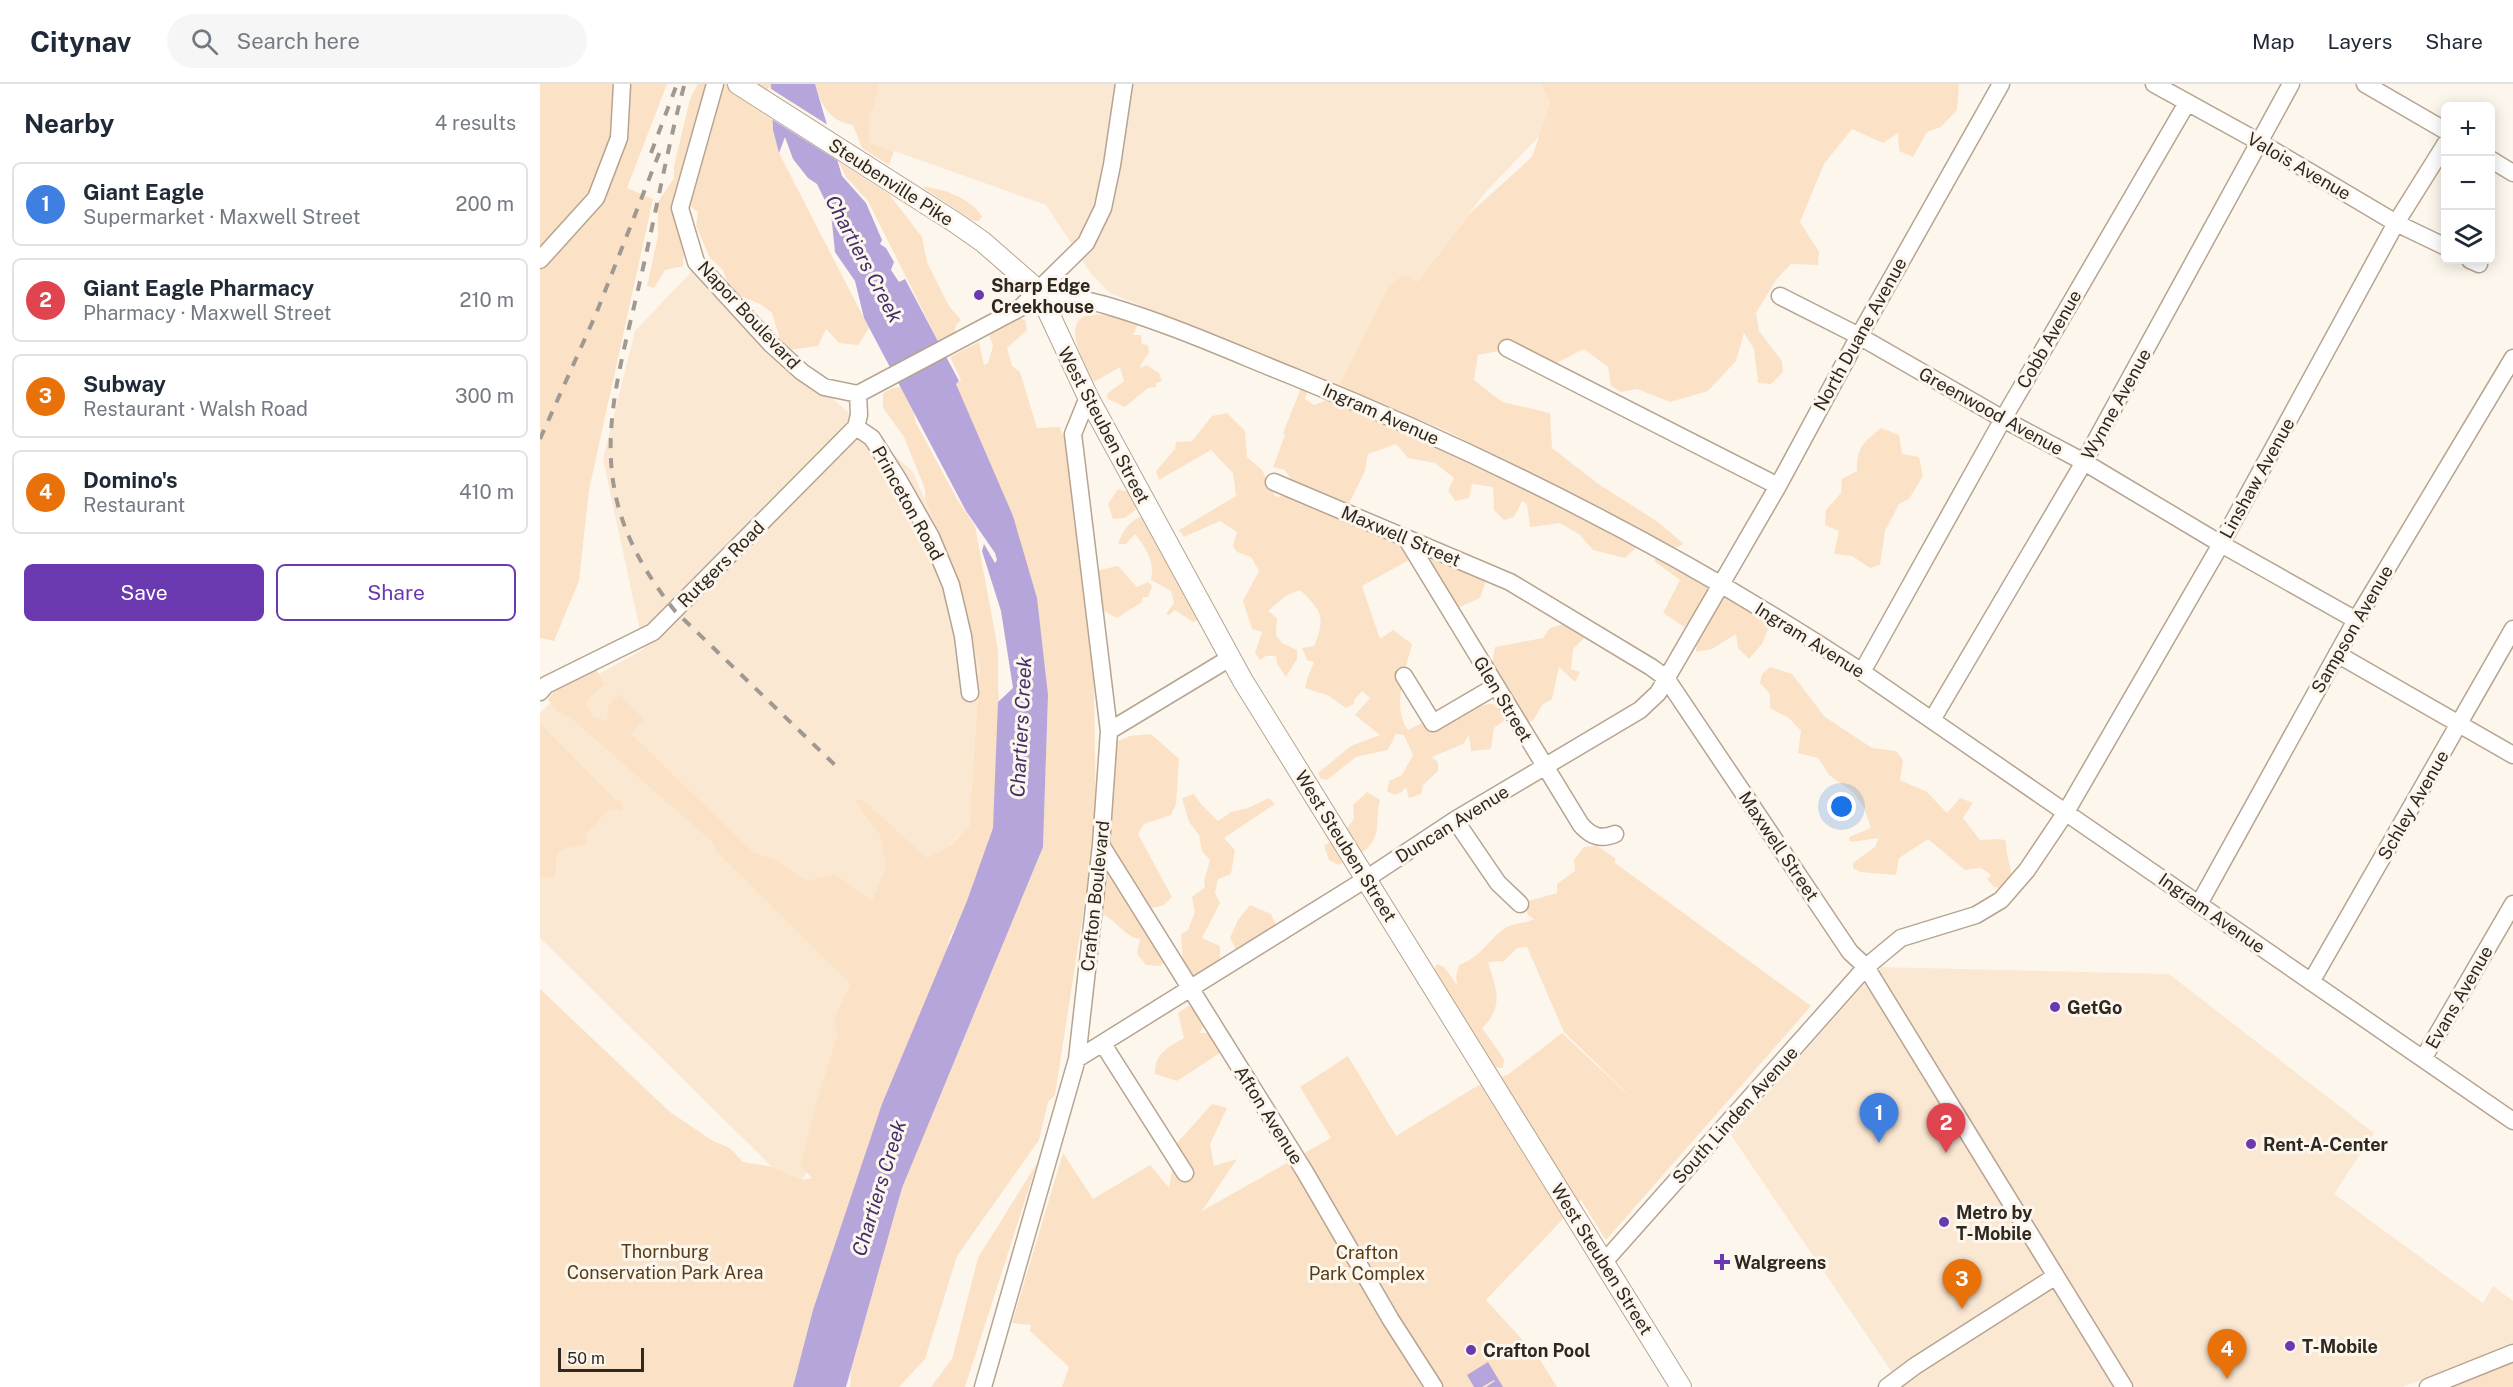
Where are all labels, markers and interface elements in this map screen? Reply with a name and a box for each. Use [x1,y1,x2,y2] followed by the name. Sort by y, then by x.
[167,14,587,68] search box
[30,25,131,58] text: Citynav
[188,25,221,58] icon: search
[236,28,360,54] text: Search here
[2252,29,2295,54] text: Map
[2328,29,2392,54] text: Layers
[2425,29,2483,54] text: Share
[2441,102,2495,264] map controls
[2441,102,2495,156] button: +
[24,108,114,139] text: Nearby
[435,111,516,135] text: 4 results
[2243,128,2355,204] street label: Valois Avenue
[825,134,957,230] street label: Steubenville Pike
[2441,156,2495,210] button: −
[83,179,204,205] text: Giant Eagle
[820,191,908,327] water label: Chartiers Creek
[41,192,50,216] text: 1
[456,192,514,216] text: 200 m
[83,205,361,229] text: Supermarket · Maxwell Street
[2441,210,2495,264] button: layers
[1809,254,1911,414] street label: North Duane Avenue
[694,257,804,373] street label: Napor Boulevard
[83,275,314,301] text: Giant Eagle Pharmacy
[991,275,1094,317] place label: Sharp Edge Creekhouse
[2012,286,2086,392] street label: Cobb Avenue
[39,288,52,312] text: 2
[460,288,514,312] text: 210 m
[972,288,986,302] marker: Sharp Edge Creekhouse
[83,301,332,325] text: Pharmacy · Maxwell Street
[1054,343,1154,507] street label: West Steuben Street
[2077,345,2155,463] street label: Wynne Avenue
[1915,363,2067,459] street label: Greenwood Avenue
[83,371,166,397] text: Subway
[1320,379,1442,449] street label: Ingram Avenue
[39,384,52,408] text: 3
[455,384,514,408] text: 300 m
[83,397,308,421] text: Restaurant · Walsh Road
[2215,414,2299,542] street label: Linshaw Avenue
[868,442,948,564] street label: Princeton Road
[83,467,178,493] text: Domino's
[39,480,52,504] text: 4
[459,480,514,504] text: 410 m
[83,493,185,517] text: Restaurant
[1338,501,1464,571] street label: Maxwell Street
[673,516,769,612] street label: Rutgers Road
[2307,561,2397,697] street label: Sampson Avenue
[24,564,264,621] button: Save
[276,564,516,621] button: Share
[1751,598,1869,682] street label: Ingram Avenue
[1469,653,1537,745] street label: Glen Street
[1005,656,1037,798] water label: Chartiers Creek
[2373,747,2453,863] street label: Schley Avenue
[1291,767,1401,925] street label: West Steuben Street
[1391,781,1513,867] street label: Duncan Avenue
[1735,787,1823,905] street label: Maxwell Street
[1827,792,1856,821] your location
[1077,820,1113,972] street label: Crafton Boulevard
[2155,869,2269,957] street label: Ingram Avenue
[2421,942,2497,1052] street label: Evans Avenue
[2067,997,2122,1018] place label: GetGo
[2048,1000,2062,1014] marker: GetGo
[1668,1042,1802,1188] street label: South Linden Avenue
[1230,1062,1308,1168] street label: Afton Avenue
[1860,1094,1898,1143] pin: 1
[1926,1104,1966,1153] pin: 2
[847,1117,911,1259] water label: Chartiers Creek
[2263,1134,2389,1155] place label: Rent-A-Center
[2244,1137,2258,1151] marker: Rent-A-Center
[1547,1180,1657,1338] street label: West Steuben Street
[1956,1202,2032,1244] place label: Metro by T-Mobile
[1937,1215,1951,1229] marker: Metro by T-Mobile
[567,1241,763,1283] park label: Thornburg Conservation Park Area
[1309,1242,1425,1284] park label: Crafton Park Complex
[1734,1252,1826,1273] place label: Walgreens
[1715,1255,1729,1269] marker: Walgreens
[1942,1260,1982,1309] pin: 3
[2208,1330,2246,1379] pin: 4
[2302,1336,2378,1357] place label: T-Mobile
[2283,1339,2297,1353] marker: T-Mobile
[1483,1340,1591,1361] place label: Crafton Pool
[1464,1343,1478,1357] marker: Crafton Pool
[558,1345,644,1372] scale bar
[567,1349,605,1368] text: 50 m

